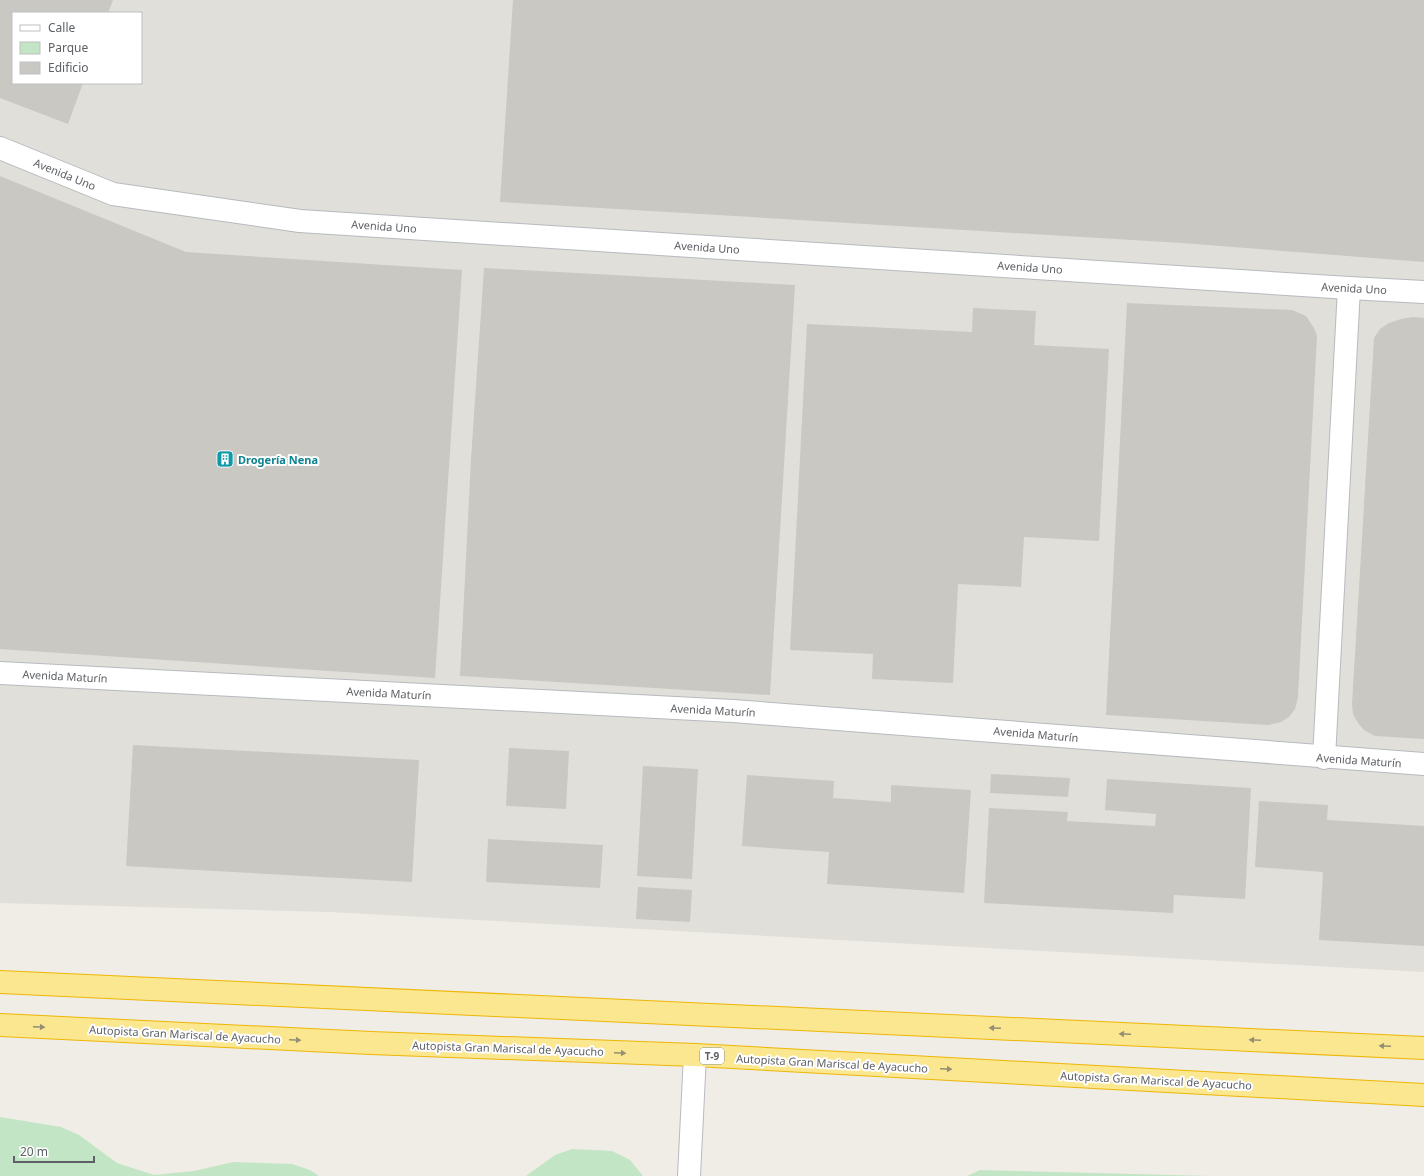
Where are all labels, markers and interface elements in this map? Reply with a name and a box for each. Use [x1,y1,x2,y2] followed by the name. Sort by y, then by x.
[12,12,142,84] legend
[48,19,76,36] text: Calle
[48,39,89,56] text: Parque
[48,59,89,76] text: Edificio
[32,155,99,193] street label: Avenida Uno
[351,216,418,236] street label: Avenida Uno
[674,237,741,257] street label: Avenida Uno
[997,257,1064,277] street label: Avenida Uno
[1321,279,1388,297] street label: Avenida Uno
[215,449,235,469] building icon: Drogería Nena
[238,452,318,467] place label: Drogería Nena
[22,666,108,686] street label: Avenida Maturín
[346,683,432,703] street label: Avenida Maturín
[670,700,756,720] street label: Avenida Maturín
[993,723,1079,745] street label: Avenida Maturín
[1316,750,1402,770] street label: Avenida Maturín
[89,1021,282,1047] street label: Autopista Gran Mariscal de Ayacucho
[33,1024,45,1031] one-way arrow
[988,1025,1001,1031] one-way arrow
[1119,1031,1131,1038] one-way arrow
[289,1036,301,1043] one-way arrow
[412,1037,604,1059] street label: Autopista Gran Mariscal de Ayacucho
[1249,1037,1261,1044] one-way arrow
[1379,1043,1391,1050] one-way arrow
[700,1048,724,1064] road number: T-9
[614,1049,626,1056] one-way arrow
[736,1050,929,1076] street label: Autopista Gran Mariscal de Ayacucho
[940,1066,953,1072] one-way arrow
[1060,1067,1253,1093] street label: Autopista Gran Mariscal de Ayacucho
[14,1138,94,1164] scale bar
[20,1143,48,1160] text: 20 m

